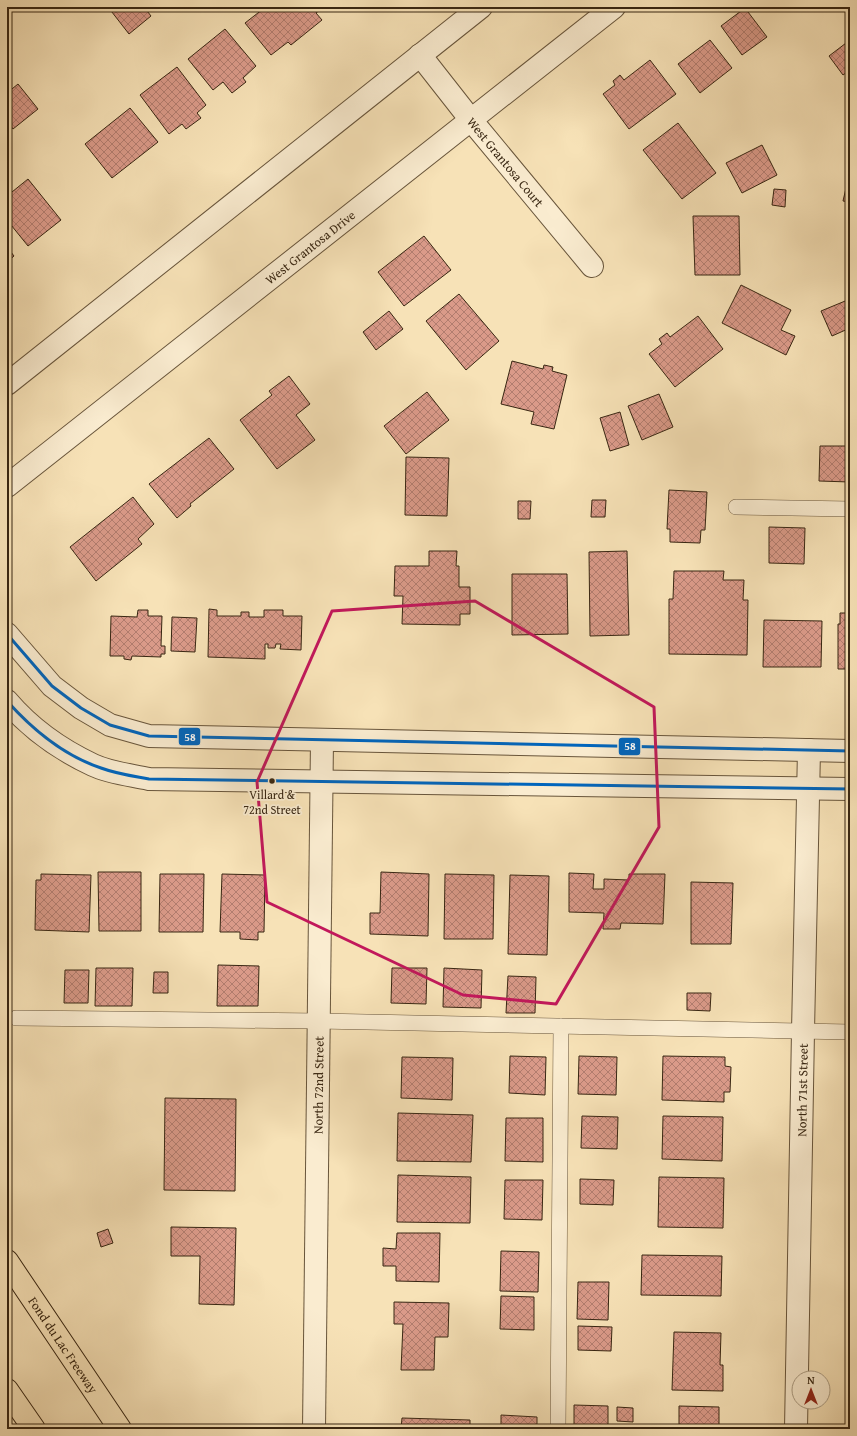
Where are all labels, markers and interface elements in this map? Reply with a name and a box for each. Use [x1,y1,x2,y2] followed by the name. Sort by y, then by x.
[463,113,549,211] street label: West Grantosa Court
[261,205,359,289] street label: West Grantosa Drive
[178,727,201,746] line badge: 58
[184,729,196,745] text: 58
[618,737,641,756] line badge: 58
[624,738,636,754] text: 58
[267,776,277,786] marker: Villard & 72nd Street
[243,786,302,818] place label: Villard & 72nd Street
[308,1036,328,1134] street label: North 72nd Street
[792,1043,812,1137] street label: North 71st Street
[24,1293,103,1397] street label: Fond du Lac Freeway
[791,1370,831,1410] north arrow
[807,1372,815,1388] text: N

